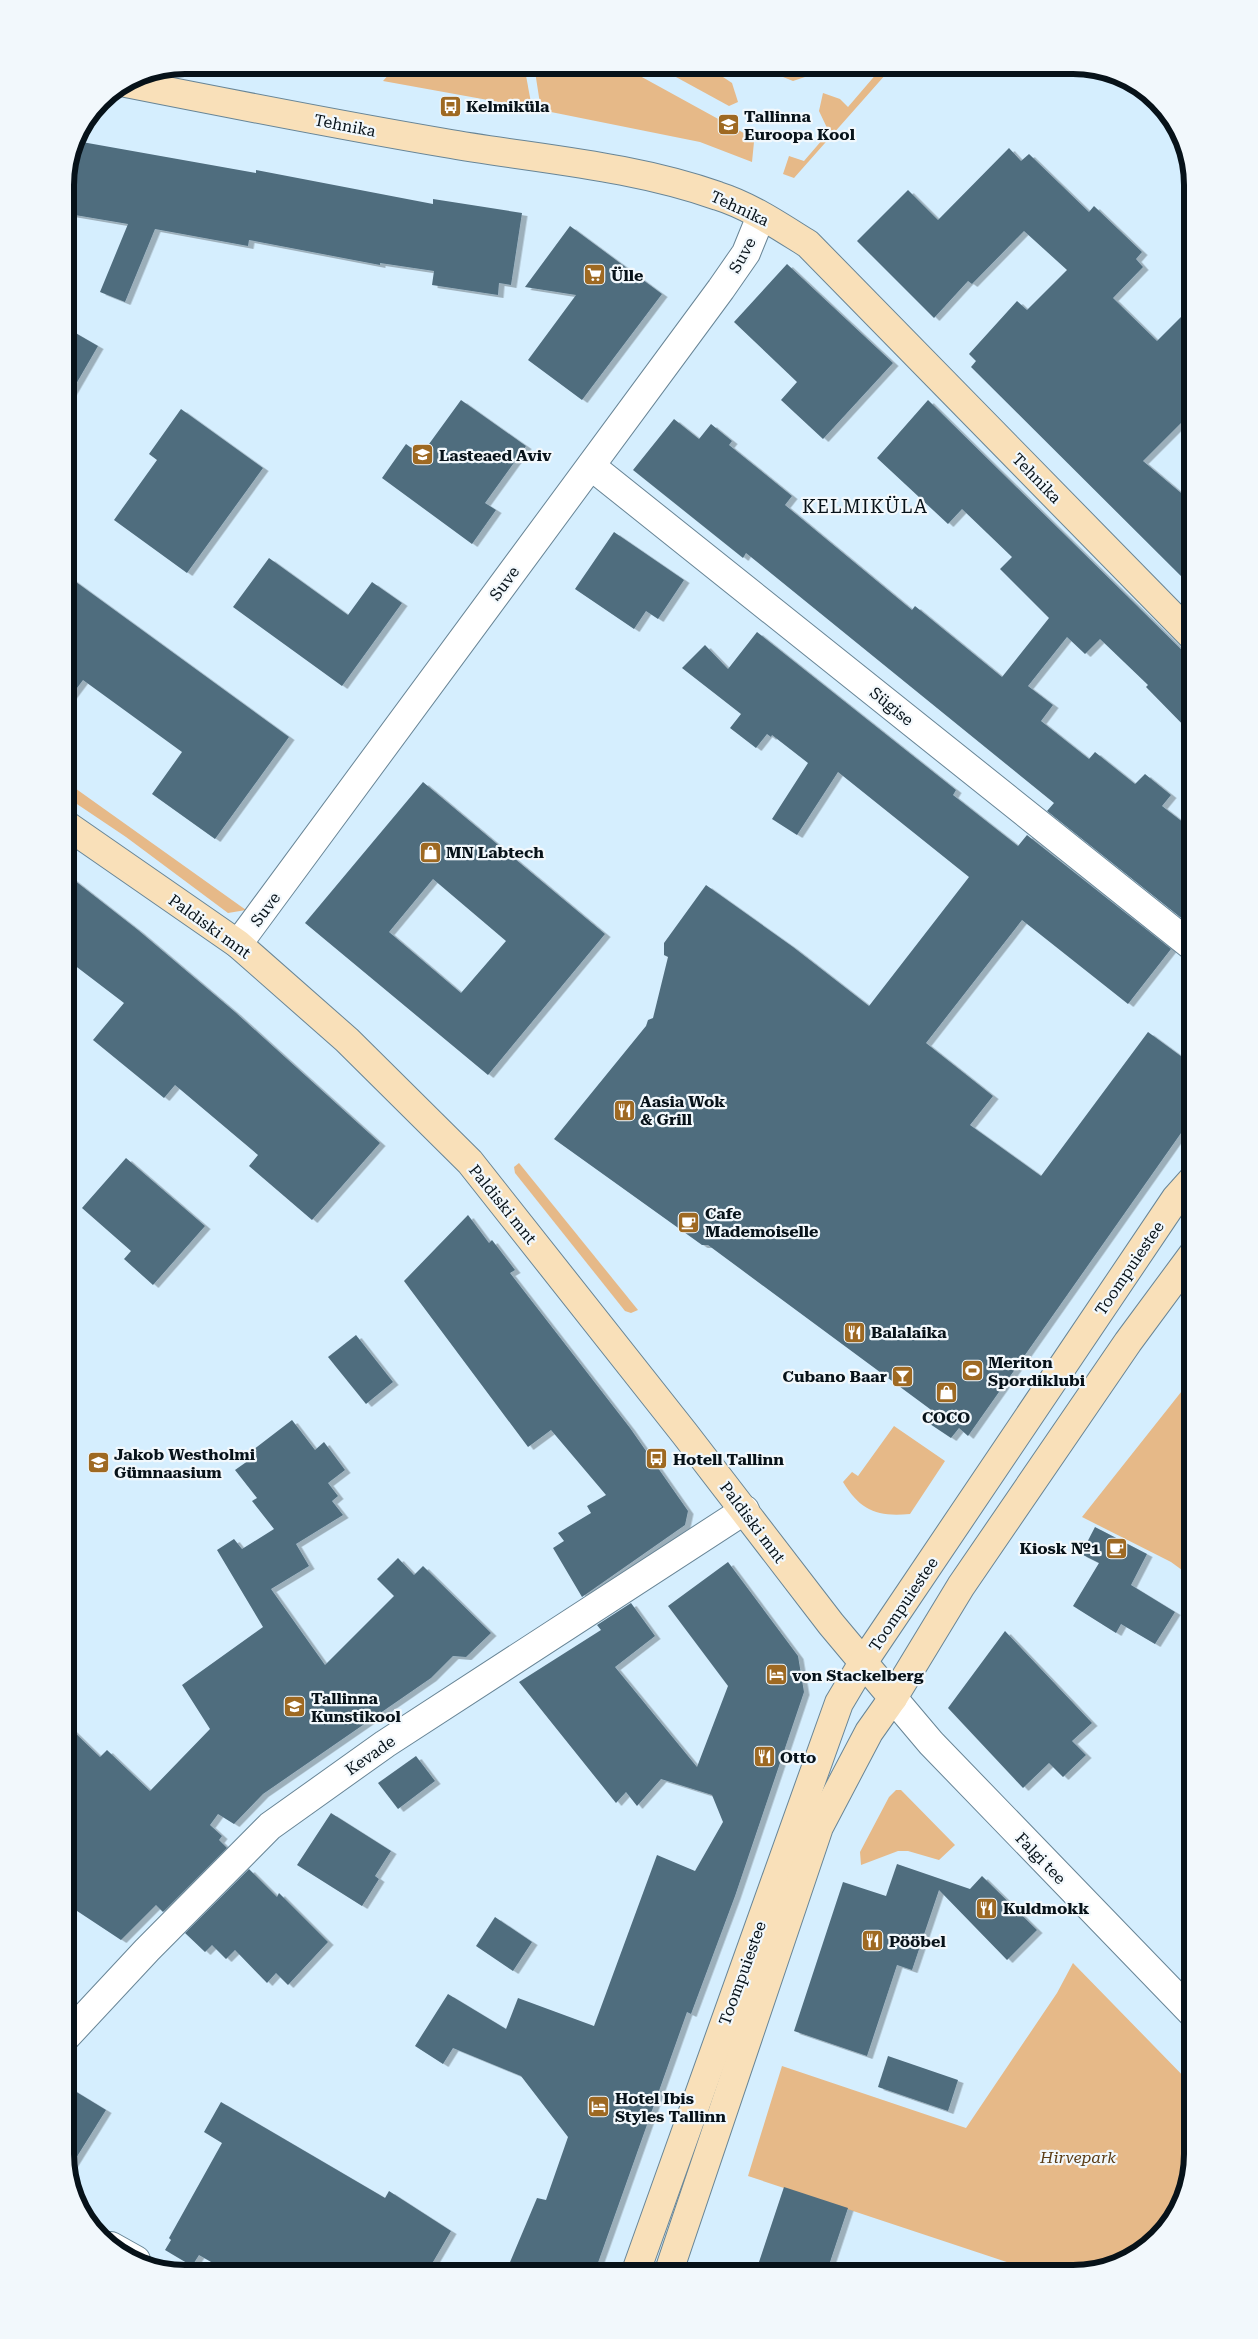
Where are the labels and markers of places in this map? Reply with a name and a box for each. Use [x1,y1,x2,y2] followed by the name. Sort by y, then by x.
[438,94,462,118] bus stop icon: Kelmiküla
[466,97,550,116] place label: Kelmiküla
[744,107,856,144] place label: Tallinna Euroopa Kool
[716,113,740,137] school or university icon: Tallinna Euroopa Kool
[583,263,607,287] supermarket icon: Ülle
[611,266,643,285] place label: Ülle
[411,443,435,467] school or university icon: Lasteaed Aviv
[439,446,552,465] place label: Lasteaed Aviv
[418,840,442,864] shop icon: MN Labtech
[446,843,544,862] place label: MN Labtech
[640,1092,725,1129] place label: Aasia Wok & Grill
[612,1098,636,1122] restaurant icon: Aasia Wok & Grill
[705,1204,818,1241] place label: Cafe Mademoiselle
[677,1210,701,1234] cafe icon: Cafe Mademoiselle
[843,1320,867,1344] restaurant icon: Balalaika
[871,1323,947,1342] place label: Balalaika
[988,1353,1086,1390] place label: Meriton Spordiklubi
[960,1359,984,1383] sports icon: Meriton Spordiklubi
[891,1364,915,1388] bar icon: Cubano Baar
[783,1367,887,1386] place label: Cubano Baar
[934,1381,958,1405] shop icon: COCO
[922,1408,970,1427] place label: COCO
[114,1445,256,1482] place label: Jakob Westholmi Gümnaasium
[645,1447,669,1471] bus stop icon: Hotell Tallinn
[673,1450,784,1469] place label: Hotell Tallinn
[86,1451,110,1475] school or university icon: Jakob Westholmi Gümnaasium
[1104,1536,1128,1560] cafe icon: Kiosk №1
[1019,1539,1100,1558] place label: Kiosk №1
[764,1663,788,1687] hotel icon: von Stackelberg
[792,1666,924,1685] place label: von Stackelberg
[311,1689,401,1726] place label: Tallinna Kunstikool
[283,1695,307,1719] school or university icon: Tallinna Kunstikool
[752,1745,776,1769] restaurant icon: Otto
[780,1748,816,1767] place label: Otto
[975,1896,999,1920] restaurant icon: Kuldmokk
[1003,1899,1089,1918] place label: Kuldmokk
[861,1929,885,1953] restaurant icon: Pööbel
[889,1932,946,1951] place label: Pööbel
[615,2089,726,2126] place label: Hotel Ibis Styles Tallinn
[587,2095,611,2119] hotel icon: Hotel Ibis Styles Tallinn

